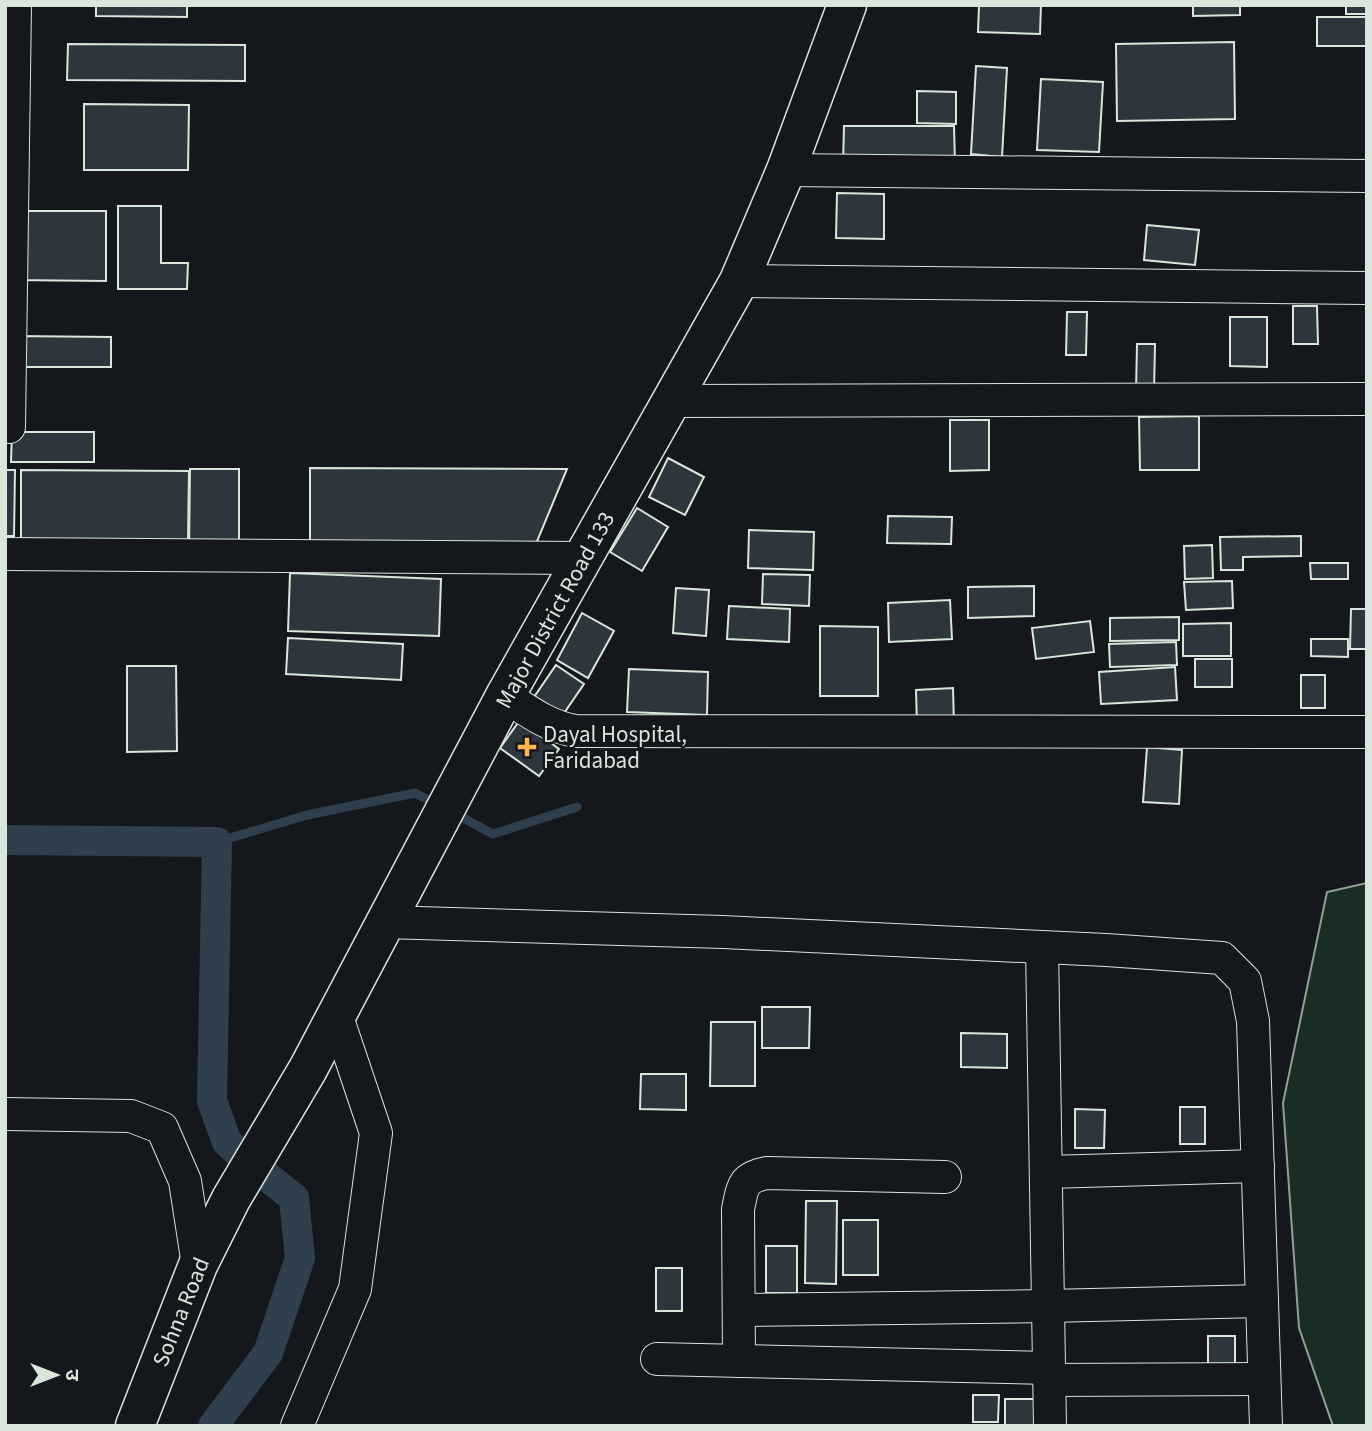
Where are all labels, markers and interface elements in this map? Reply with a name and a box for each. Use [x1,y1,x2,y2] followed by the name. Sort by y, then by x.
[487,506,623,714] street label: Major District Road 133
[543,718,687,777] place label: Dayal Hospital, Faridabad
[517,737,537,757] marker: Dayal Hospital, Faridabad
[144,1252,218,1372] street label: Sohna Road
[21,1340,91,1410] north arrow
[58,1369,85,1381] text: उ

